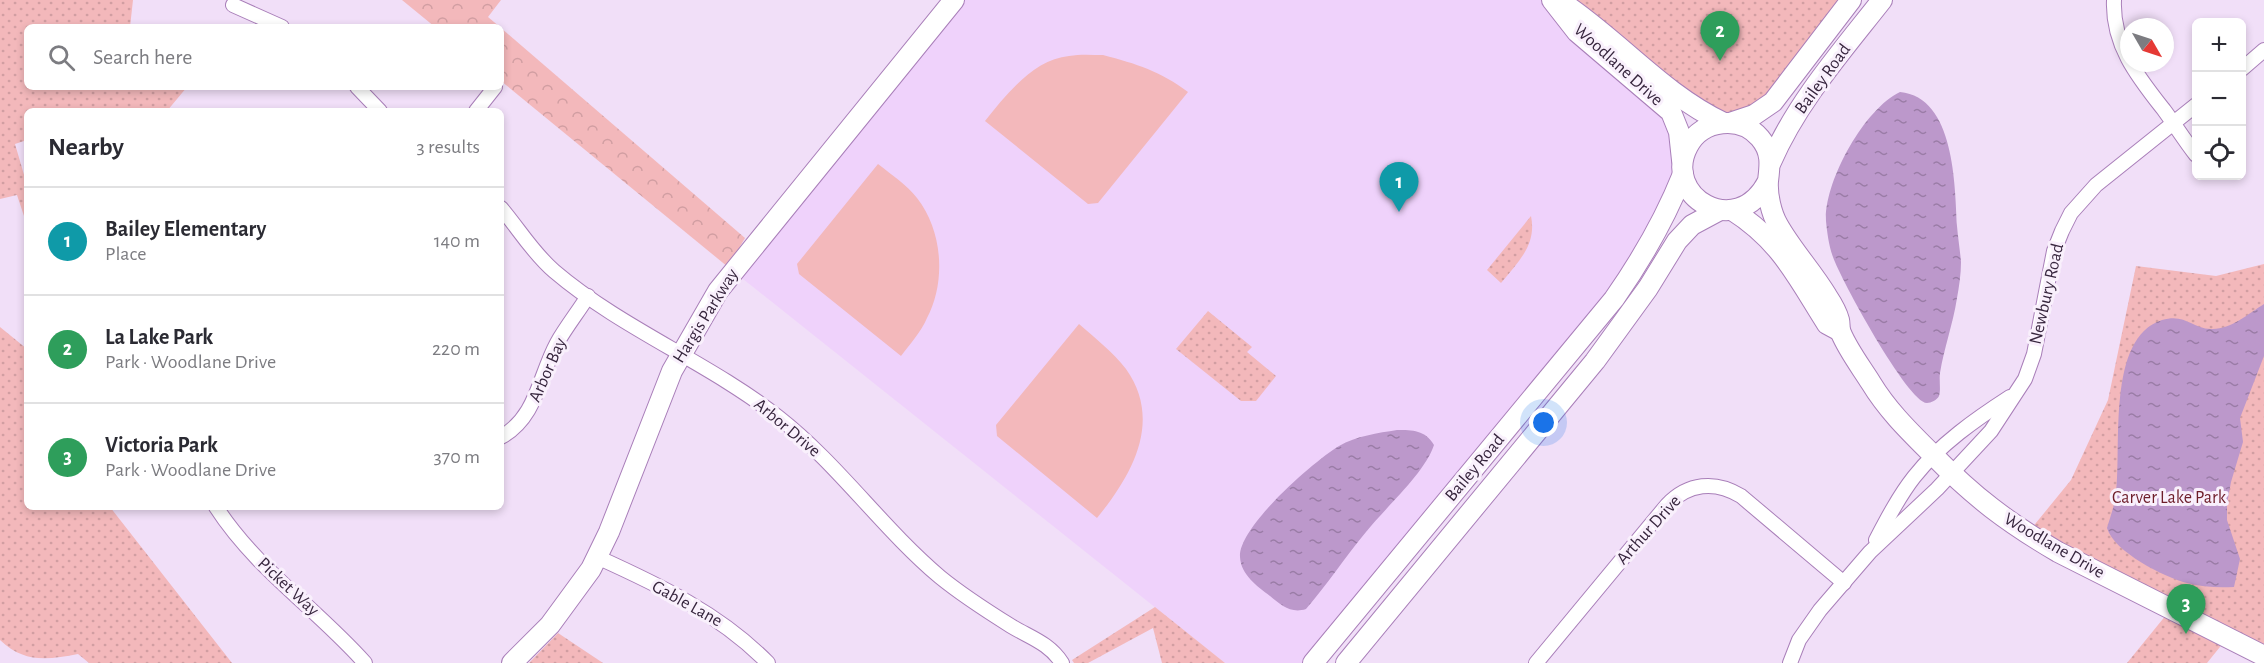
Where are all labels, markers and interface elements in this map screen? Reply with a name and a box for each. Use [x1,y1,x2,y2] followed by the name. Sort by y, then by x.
[1700,11,1740,61] pin: 2
[2120,18,2174,72] north arrow
[2192,18,2246,180] map controls
[2192,18,2246,72] button: +
[1570,21,1666,109] street label: Woodlane Drive
[24,24,504,90] search box
[45,41,78,74] icon: search
[1792,41,1854,117] street label: Bailey Road
[93,46,192,68] text: Search here
[2192,72,2246,126] button: −
[2192,126,2246,180] button: locate
[48,134,124,160] text: Nearby
[416,137,480,157] text: 3 results
[1380,162,1418,212] pin: 1
[105,218,266,240] text: Bailey Elementary
[64,231,71,251] text: 1
[434,231,480,251] text: 140 m
[2027,242,2067,346] street label: Newbury Road
[105,244,146,264] text: Place
[670,265,742,366] street label: Hargis Parkway
[105,326,213,348] text: La Lake Park
[526,335,570,405] street label: Arbor Bay
[63,339,72,359] text: 2
[432,339,480,359] text: 220 m
[105,352,276,372] text: Park · Woodlane Drive
[750,395,824,461] street label: Arbor Drive
[1529,408,1558,437] your location
[1442,431,1508,505] street label: Bailey Road
[105,434,218,456] text: Victoria Park
[63,447,72,467] text: 3
[434,447,480,467] text: 370 m
[105,460,276,480] text: Park · Woodlane Drive
[2112,489,2227,507] park label: Carver Lake Park
[1613,492,1685,568] street label: Arthur Drive
[2001,510,2107,582] street label: Woodlane Drive
[254,554,322,620] street label: Picket Way
[649,577,725,631] street label: Gable Lane
[2166,584,2206,634] pin: 3

